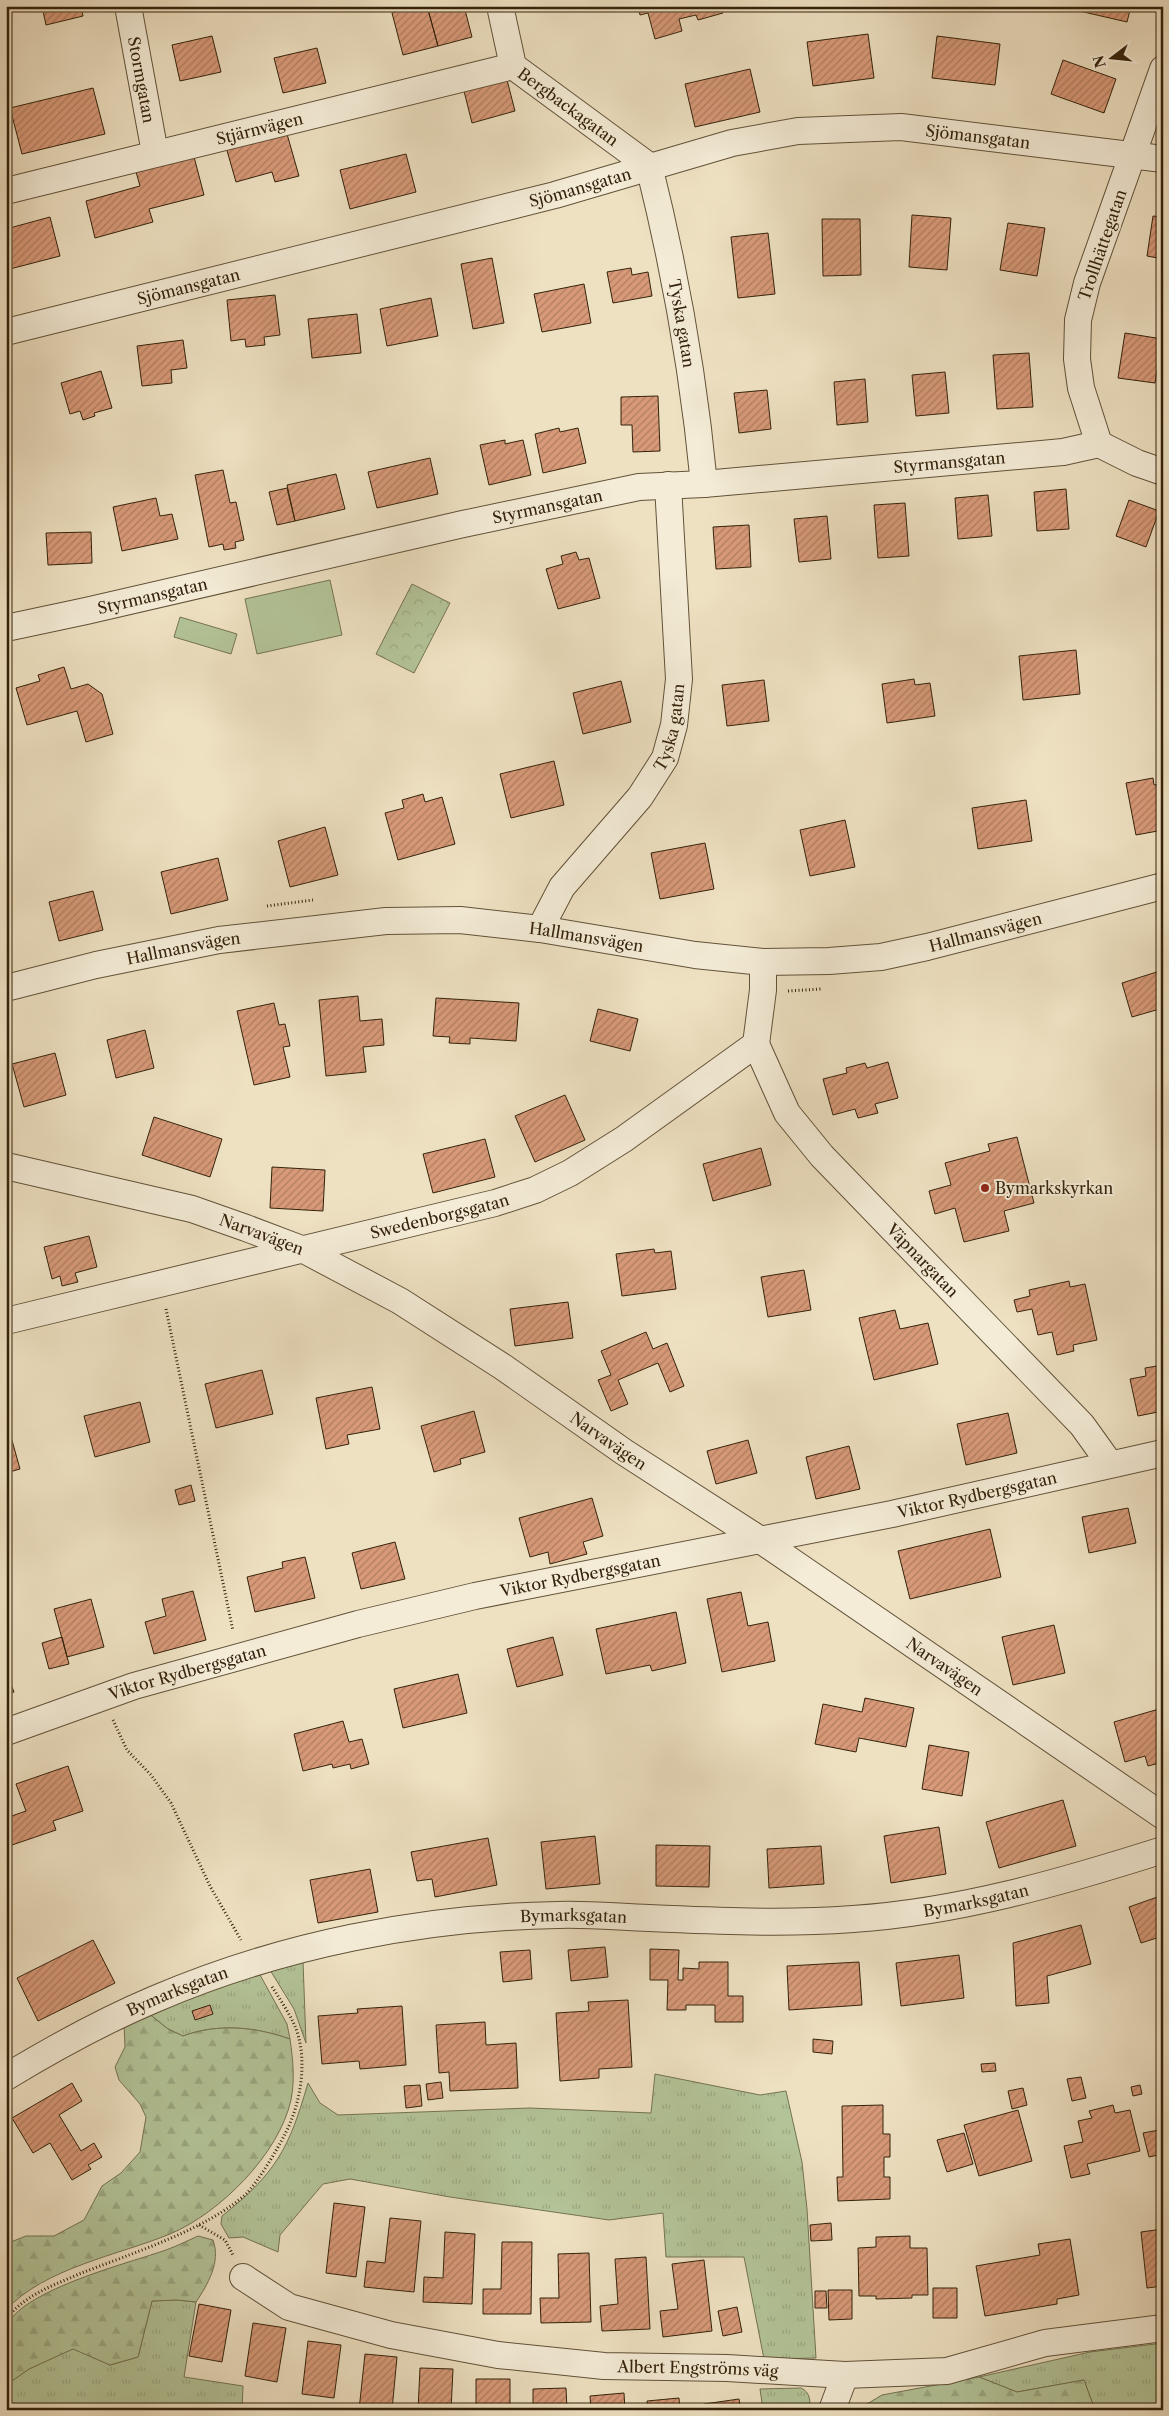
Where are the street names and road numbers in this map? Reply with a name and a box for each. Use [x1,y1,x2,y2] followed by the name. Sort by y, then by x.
[124,35,159,125] street label: Stormgatan
[514,63,623,150] street label: Bergbackagatan
[214,108,305,149] street label: Stjärnvägen
[925,120,1031,153] street label: Sjömansgatan
[527,163,633,211] street label: Sjömansgatan
[1074,187,1130,303] street label: Trollhättegatan
[135,264,242,309] street label: Sjömansgatan
[664,277,699,369] street label: Tyska gatan
[893,447,1006,477] street label: Styrmansgatan
[490,485,604,528] street label: Styrmansgatan
[96,573,209,618] street label: Styrmansgatan
[649,682,688,775] street label: Tyska gatan
[927,908,1044,956] street label: Hallmansvägen
[528,918,645,956] street label: Hallmansvägen
[125,928,242,969] street label: Hallmansvägen
[368,1189,512,1243] street label: Swedenborgsgatan
[217,1210,307,1259] street label: Narvavägen
[882,1218,963,1301] street label: Väpnargatan
[566,1407,650,1474] street label: Narvavägen
[895,1467,1059,1523] street label: Viktor Rydbergsgatan
[497,1550,662,1601] street label: Viktor Rydbergsgatan
[903,1633,987,1700] street label: Narvavägen
[105,1640,268,1705] street label: Viktor Rydbergsgatan
[922,1880,1031,1921] street label: Bymarksgatan
[520,1905,628,1927] street label: Bymarksgatan
[123,1962,230,2020] street label: Bymarksgatan
[616,2356,779,2381] street label: Albert Engströms väg

